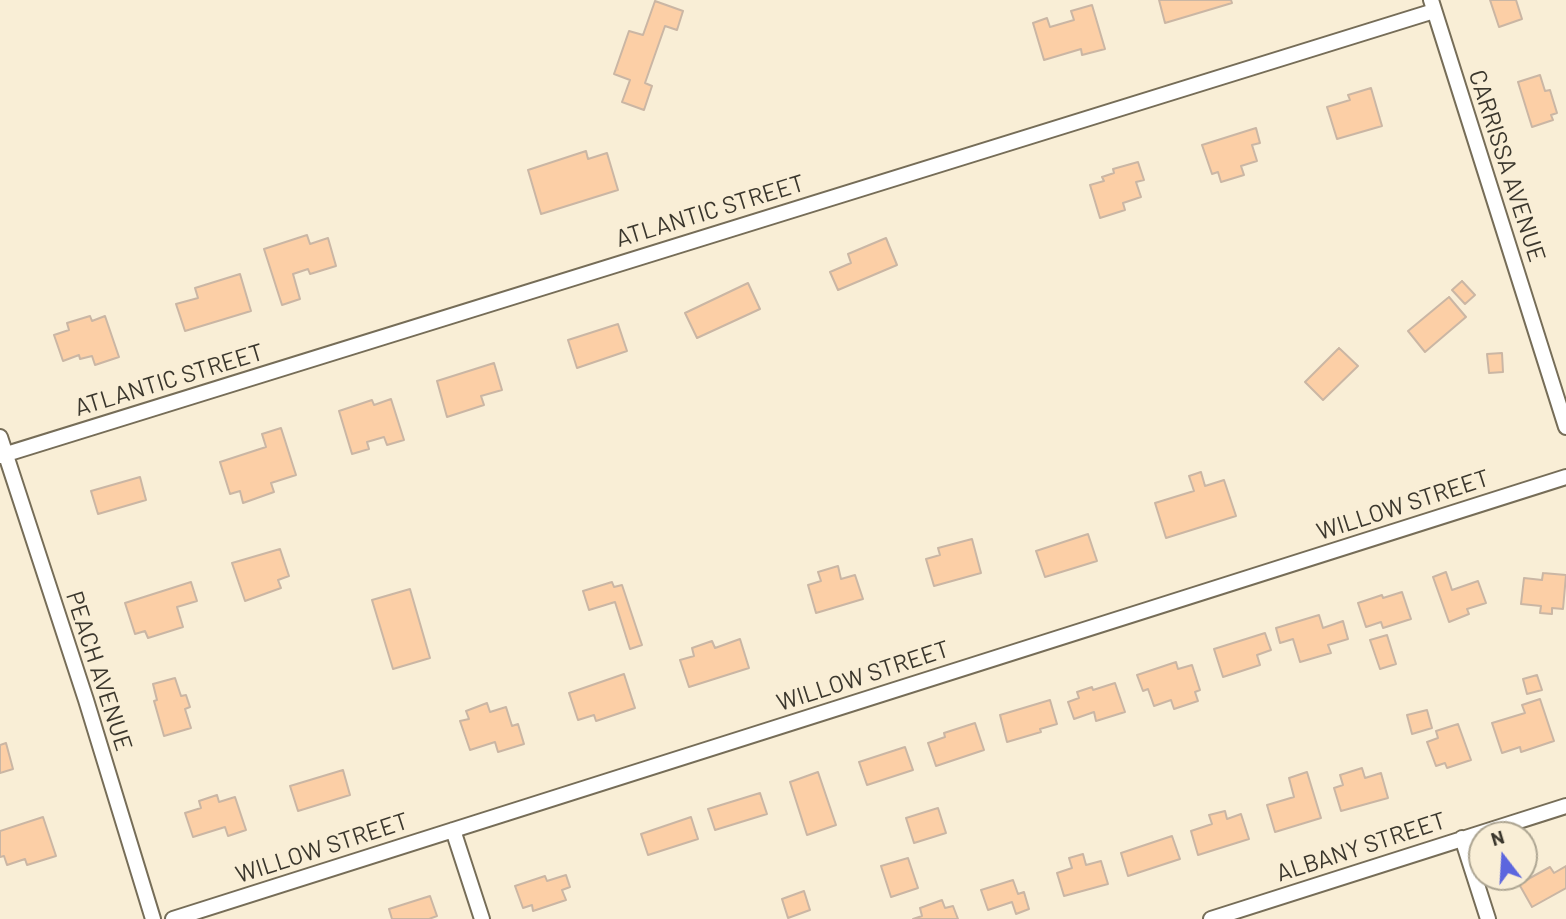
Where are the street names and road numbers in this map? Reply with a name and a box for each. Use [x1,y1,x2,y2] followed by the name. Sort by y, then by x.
[1462,66,1552,266] street label: CARRISSA AVENUE
[612,169,808,253] street label: ATLANTIC STREET
[71,338,267,422] street label: ATLANTIC STREET
[1313,464,1493,546] street label: WILLOW STREET
[60,588,138,754] street label: PEACH AVENUE
[773,635,953,717] street label: WILLOW STREET
[1273,806,1449,888] street label: ALBANY STREET
[232,807,412,889] street label: WILLOW STREET

